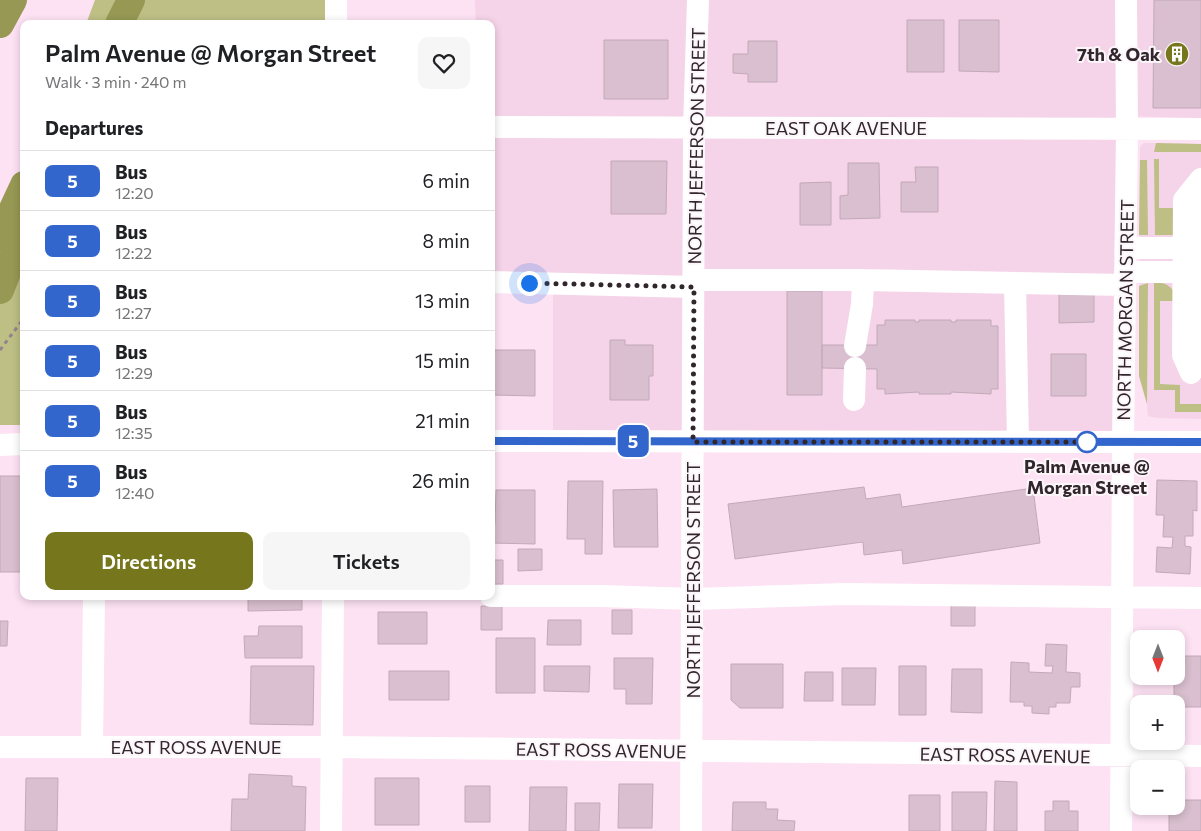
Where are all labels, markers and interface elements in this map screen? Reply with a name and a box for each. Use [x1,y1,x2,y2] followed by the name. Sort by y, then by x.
[683,27,709,265] street label: NORTH JEFFERSON STREET
[418,37,470,89] button: heart
[45,38,376,67] text: Palm Avenue @ Morgan Street
[1164,41,1190,67] building icon: 7th & Oak
[1077,43,1161,65] place label: 7th & Oak
[45,72,186,91] text: Walk · 3 min · 240 m
[45,116,143,139] text: Departures
[765,117,927,139] street label: EAST OAK AVENUE
[115,160,147,183] text: Bus
[422,169,470,192] text: 6 min
[67,170,78,192] text: 5
[115,183,154,202] text: 12:20
[1112,199,1138,421] street label: NORTH MORGAN STREET
[115,220,147,243] text: Bus
[422,229,470,252] text: 8 min
[67,230,78,252] text: 5
[115,243,152,262] text: 12:22
[517,271,542,296] your location
[115,280,147,303] text: Bus
[415,289,470,312] text: 13 min
[67,290,78,312] text: 5
[115,303,152,322] text: 12:27
[115,340,147,363] text: Bus
[415,349,470,372] text: 15 min
[67,350,78,372] text: 5
[115,363,153,382] text: 12:29
[115,400,147,423] text: Bus
[415,409,470,432] text: 21 min
[67,410,78,432] text: 5
[115,423,153,442] text: 12:35
[617,425,649,457] line badge: 5
[628,430,638,452] text: 5
[1076,431,1098,453] marker: Palm Avenue @ Morgan Street
[1024,455,1150,498] place label: Palm Avenue @ Morgan Street
[115,460,147,483] text: Bus
[682,462,704,698] street label: NORTH JEFFERSON STREET
[412,469,470,492] text: 26 min
[67,470,78,492] text: 5
[115,483,155,502] text: 12:40
[45,532,253,590] button: Directions
[263,532,470,590] button: Tickets
[1130,630,1185,685] north arrow
[1130,630,1185,815] map controls
[1130,695,1185,750] button: +
[110,736,282,758] street label: EAST ROSS AVENUE
[515,738,687,762] street label: EAST ROSS AVENUE
[919,743,1091,767] street label: EAST ROSS AVENUE
[1130,760,1185,815] button: −

